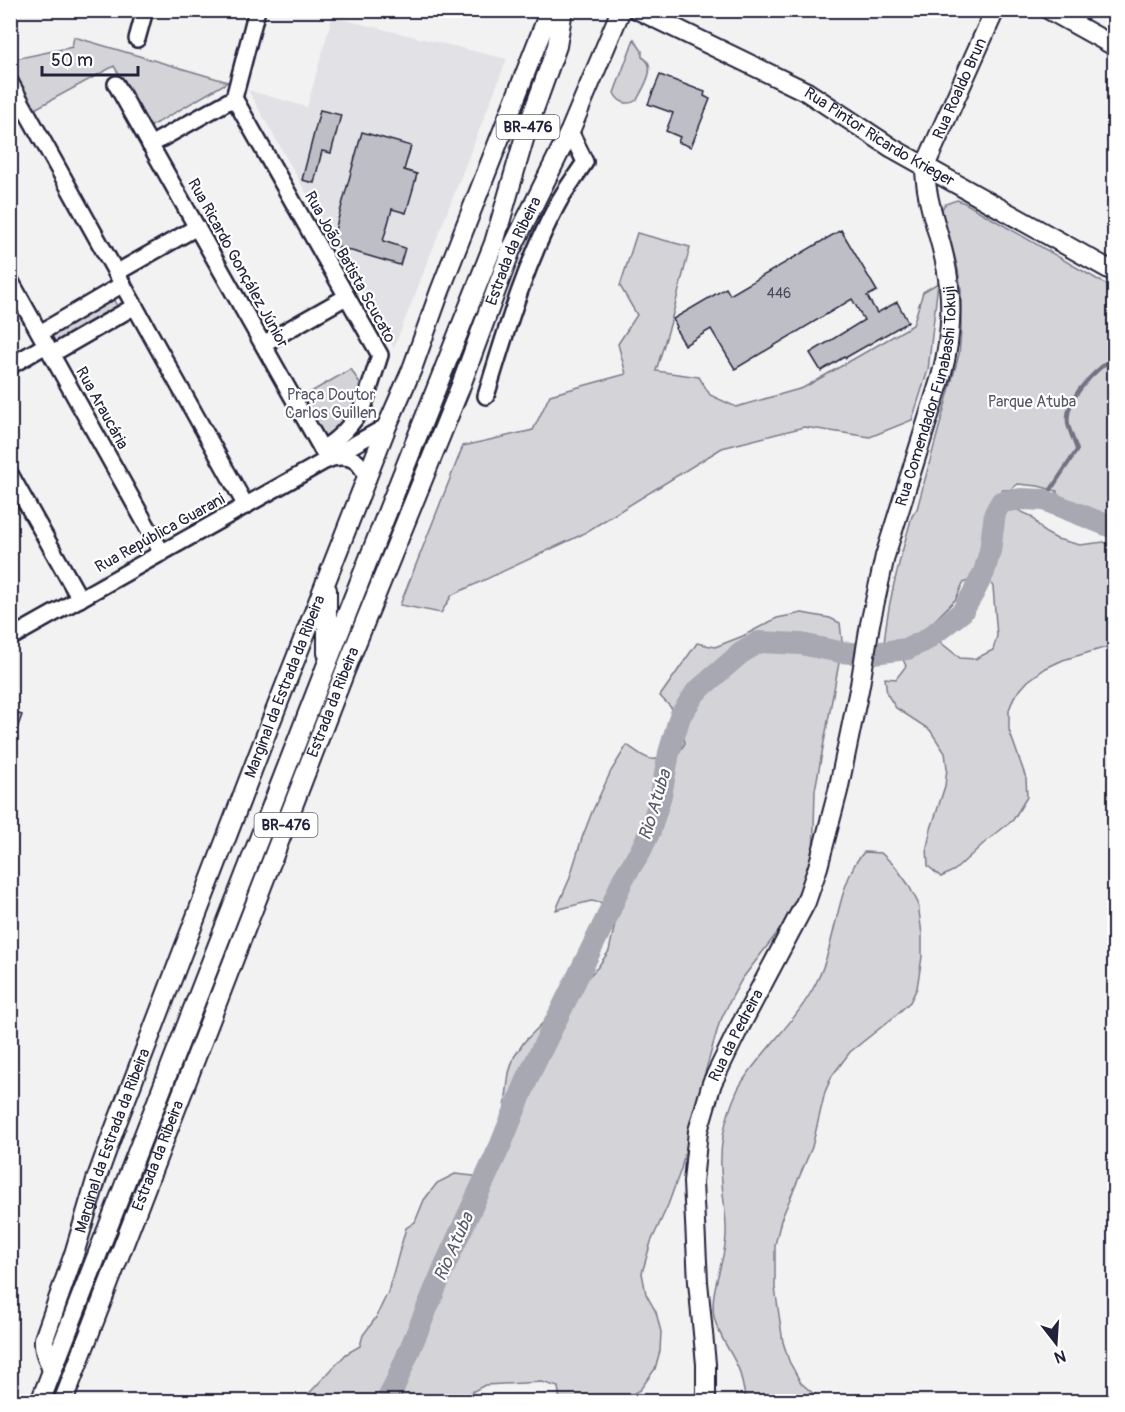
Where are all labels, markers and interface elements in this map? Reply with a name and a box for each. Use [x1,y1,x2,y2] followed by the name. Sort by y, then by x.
[928,35,991,142] street label: Rua Roaldo Brun
[42,39,138,77] scale bar
[51,49,93,72] text: 50 m
[800,83,958,191] street label: Rua Pintor Ricardo Krieger
[496,115,560,139] road number: BR-476
[183,175,293,351] street label: Rua Ricardo Gonçález Júnior
[300,188,400,347] street label: Rua João Batista Scucato
[481,193,546,308] street label: Estrada da Ribeira
[767,285,791,302] house number: 446
[891,285,961,509] street label: Rua Comendador Funabashi Tokuji
[71,363,133,453] street label: Rua Araucária
[285,385,377,423] park label: Praça Doutor Carlos Guillen
[988,392,1076,412] park label: Parque Atuba
[92,489,229,577] street label: Rua República Guarani
[240,592,330,781] street label: Marginal da Estrada da Ribeira
[303,644,364,760] street label: Estrada da Ribeira
[633,765,677,843] water label: Rio Atuba
[254,813,318,837] road number: BR-476
[704,986,768,1085] street label: Rua da Pedreira
[71,1046,154,1236] street label: Marginal da Estrada da Ribeira
[128,1098,188,1214] street label: Estrada da Ribeira
[429,1208,480,1285] water label: Rio Atuba
[1026,1313,1086,1373] north arrow
[1052,1345,1068,1368] text: N

